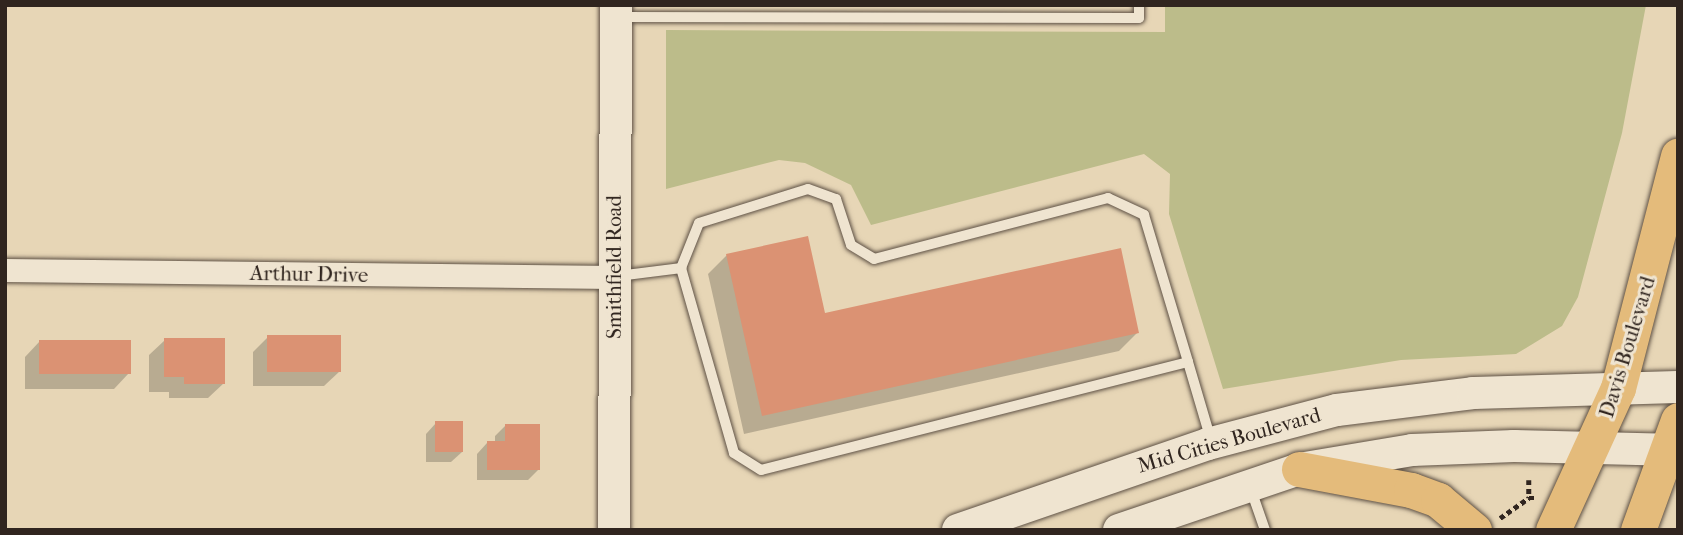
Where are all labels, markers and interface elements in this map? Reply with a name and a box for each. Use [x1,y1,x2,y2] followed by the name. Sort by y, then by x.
[601,195,627,339] street label: Smithfield Road
[250,260,368,288] street label: Arthur Drive
[1594,273,1660,421] street label: Davis Boulevard
[1134,402,1324,478] street label: Mid Cities Boulevard

